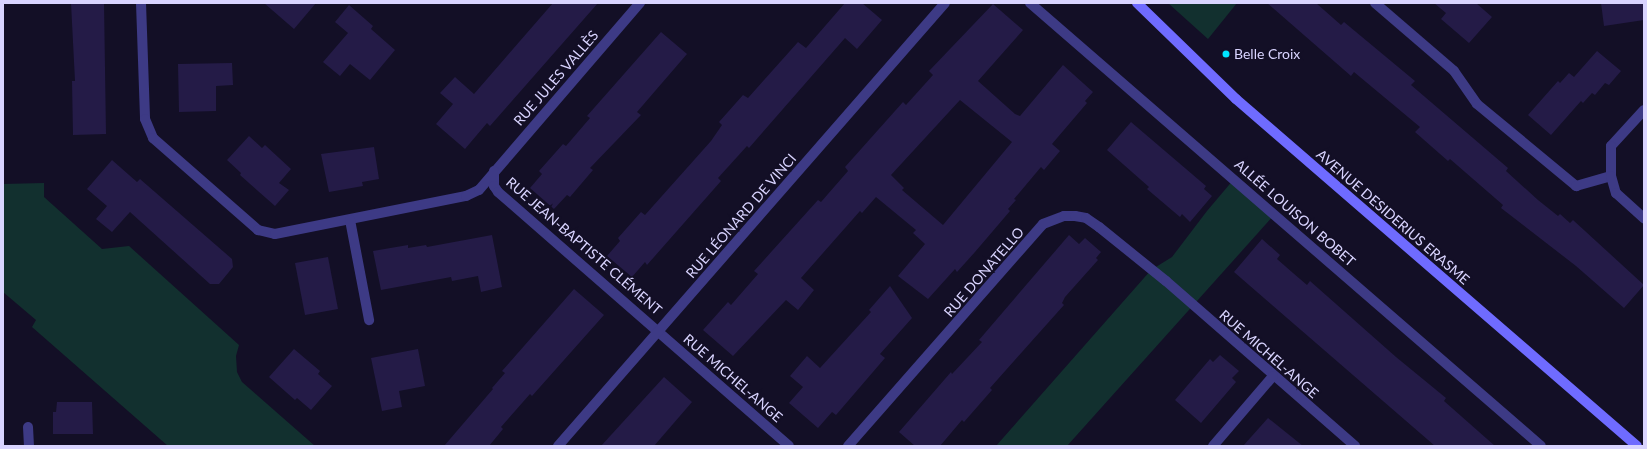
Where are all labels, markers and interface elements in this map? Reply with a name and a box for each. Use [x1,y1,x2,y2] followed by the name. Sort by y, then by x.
[510,27,602,129] street label: RUE JULES VALLÈS
[1234,46,1300,62] place label: Belle Croix
[1221,49,1231,59] marker: Belle Croix
[1313,146,1473,288] street label: AVENUE DESIDERIUS ERASME
[682,150,800,282] street label: RUE LÉONARD DE VINCI
[1231,156,1359,270] street label: ALLÉE LOUISON BOBET
[503,174,665,318] street label: RUE JEAN-BAPTISTE CLÉMENT
[941,224,1027,320] street label: RUE DONATELLO
[1216,306,1322,402] street label: RUE MICHEL-ANGE
[680,330,786,426] street label: RUE MICHEL-ANGE

